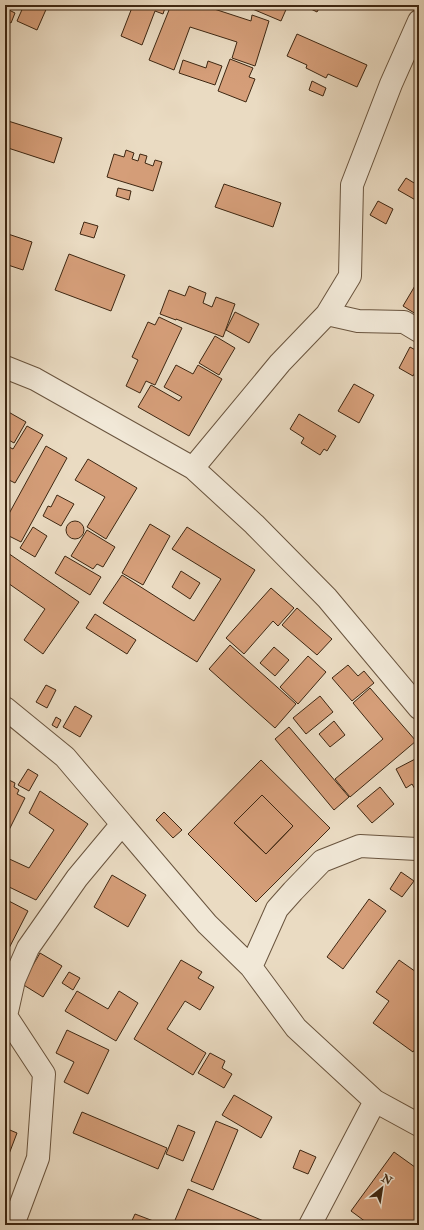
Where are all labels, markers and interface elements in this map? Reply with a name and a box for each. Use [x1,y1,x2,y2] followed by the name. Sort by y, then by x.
[362,1168,402,1208] north arrow
[378,1171,395,1188] text: N

